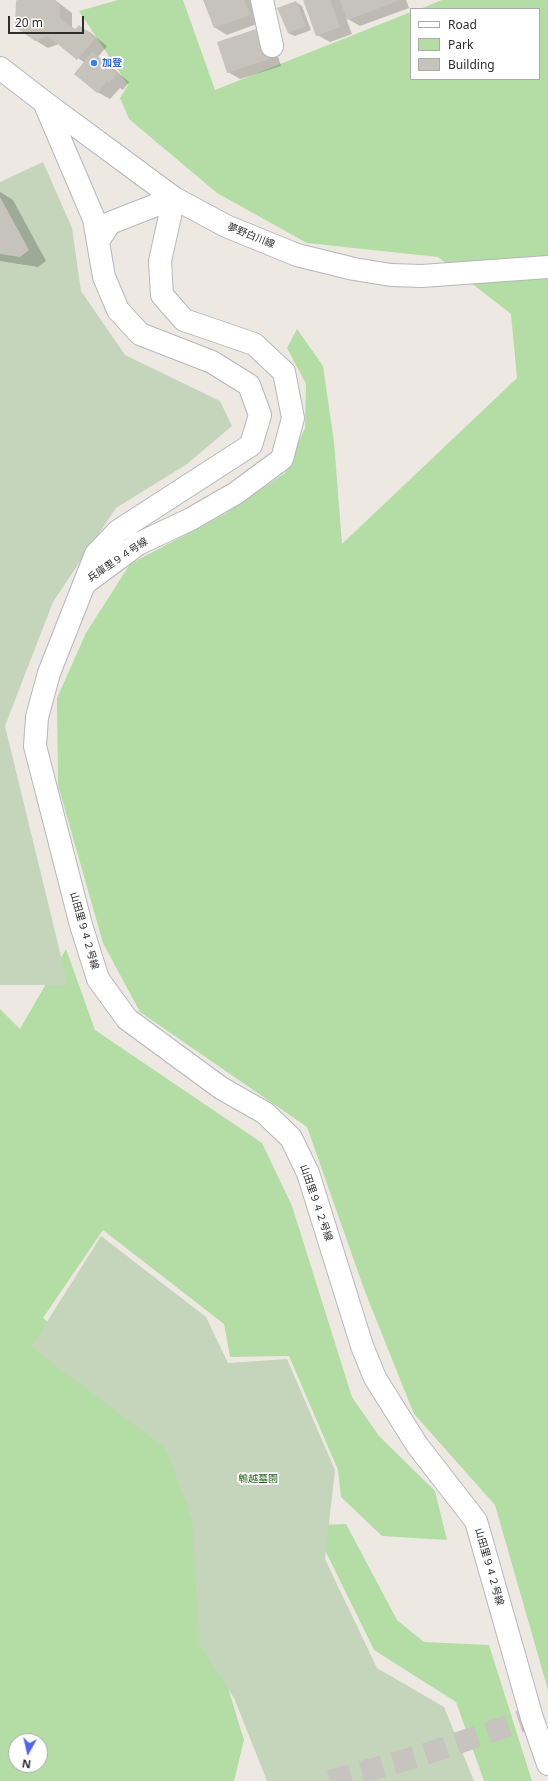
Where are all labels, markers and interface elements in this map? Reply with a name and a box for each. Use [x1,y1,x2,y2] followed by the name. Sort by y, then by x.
[10,8,86,34] scale bar
[410,8,540,80] legend
[15,14,43,31] text: 20 m
[448,16,477,33] text: Road
[448,36,473,53] text: Park
[448,56,495,73] text: Building
[102,57,122,69] place label: 加登
[89,58,99,68] marker: 加登
[226,221,276,251] street label: 夢野白川線
[86,535,150,585] street label: 兵庫里９４号線
[67,891,101,971] street label: 山田里９４２号線
[297,1163,335,1243] street label: 山田里９４２号線
[238,1473,278,1485] park label: 鵯越墓園
[472,1527,506,1607] street label: 山田里９４２号線
[8,1733,48,1773] north arrow
[21,1756,32,1772] text: N

